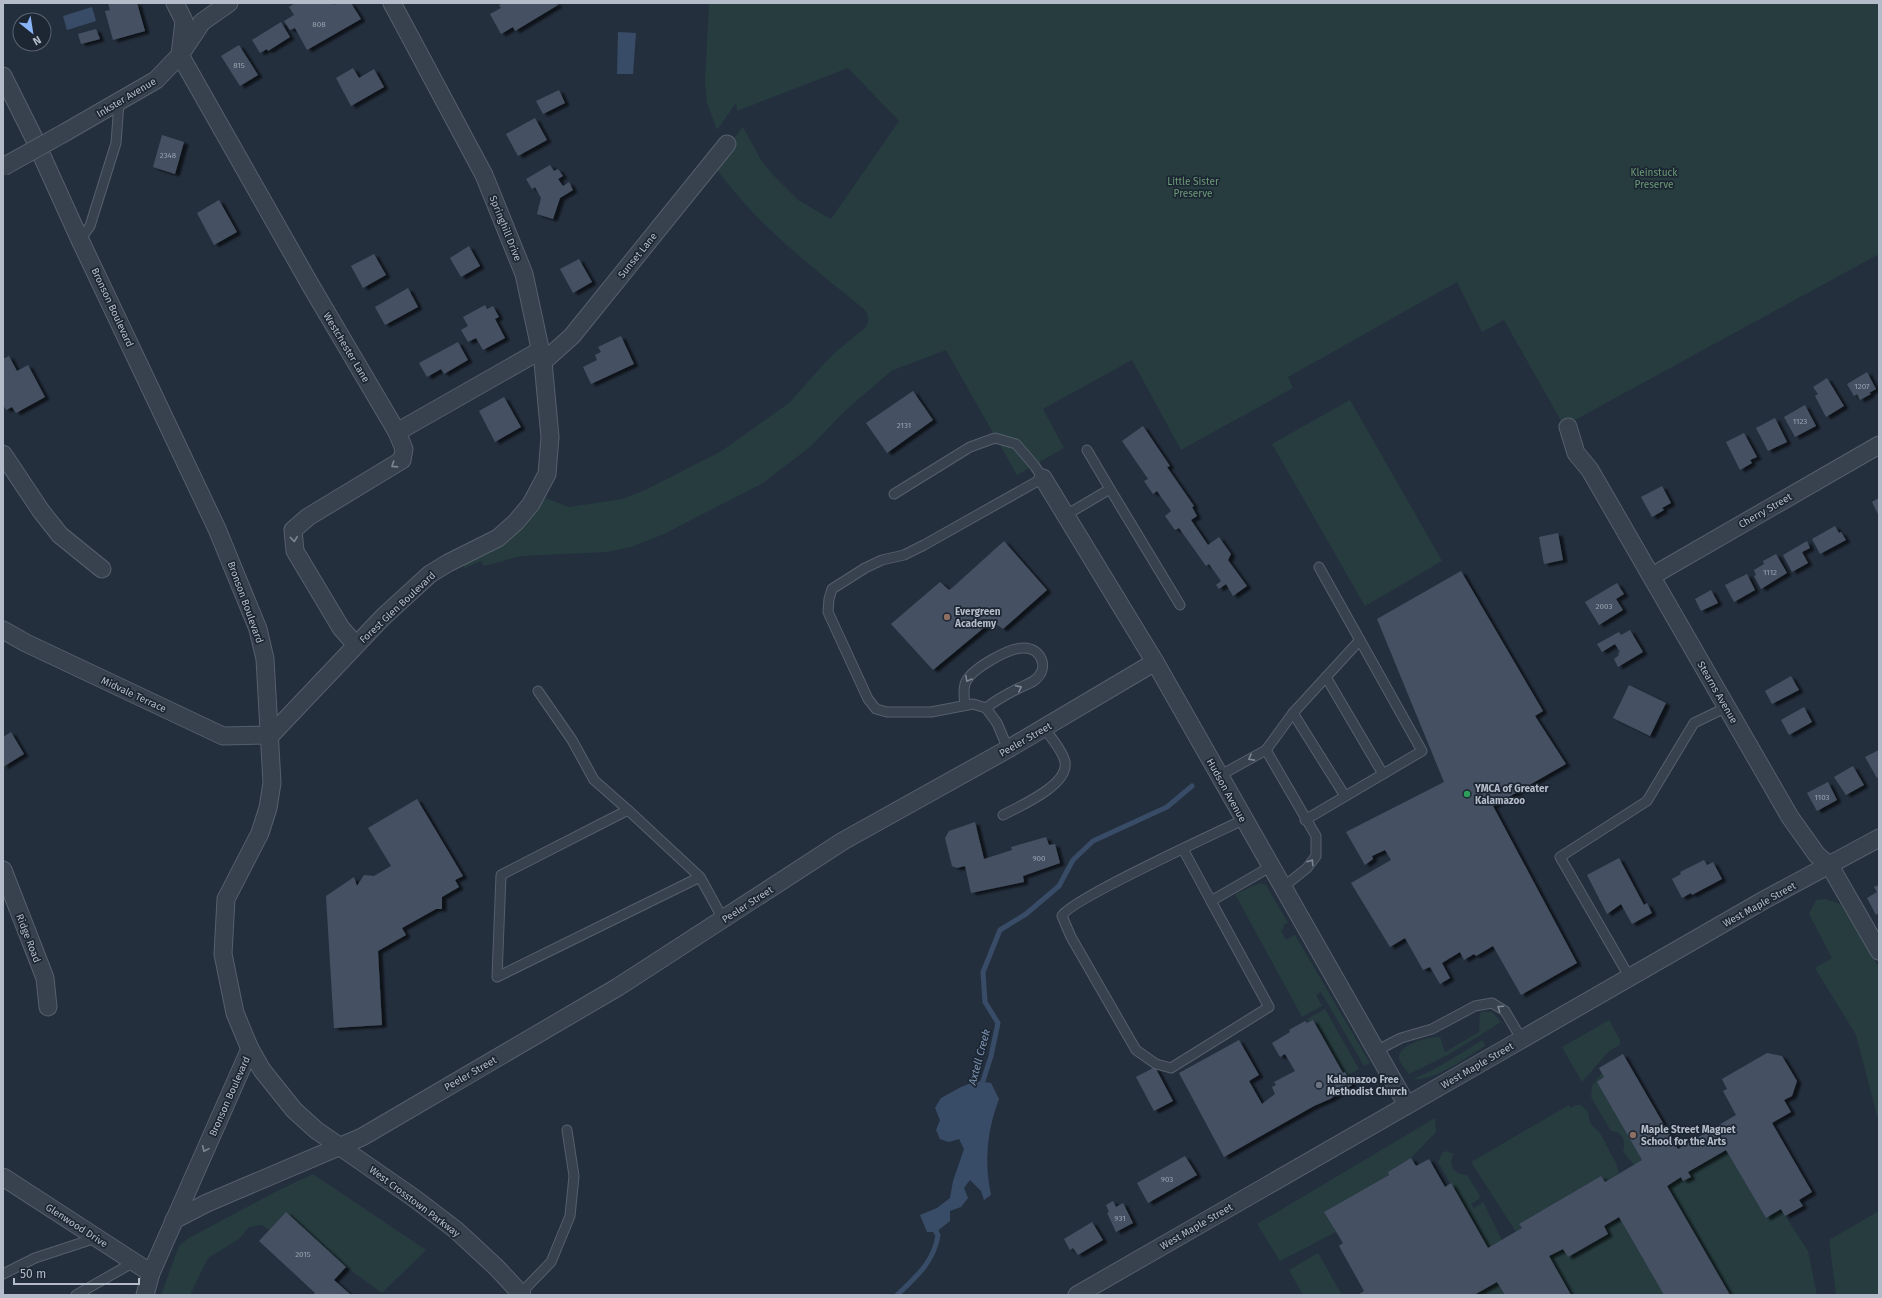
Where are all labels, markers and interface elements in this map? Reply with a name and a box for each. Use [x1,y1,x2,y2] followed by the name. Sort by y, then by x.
[12,12,52,52] north arrow
[312,20,326,29] house number: 808
[30,33,43,48] text: N
[233,61,245,70] house number: 815
[95,75,158,120] street label: Inkster Avenue
[160,151,177,160] house number: 2348
[1631,167,1678,191] park label: Kleinstuck Preserve
[1167,176,1219,200] park label: Little Sister Preserve
[486,194,524,263] street label: Springhill Drive
[616,230,660,281] street label: Sunset Lane
[88,266,136,349] street label: Bronson Boulevard
[321,310,372,385] street label: Westchester Lane
[1854,382,1870,391] house number: 1207
[1793,417,1807,426] house number: 1123
[897,421,911,430] house number: 2131
[391,460,398,468] one-way arrow
[1737,491,1794,531] street label: Cherry Street
[289,536,298,542] one-way arrow
[225,560,265,645] street label: Bronson Boulevard
[1763,568,1777,577] house number: 1112
[357,569,438,646] street label: Forest Glen Boulevard
[1596,602,1612,611] house number: 2003
[954,606,1001,630] place label: Evergreen Academy
[942,612,952,622] marker: Evergreen Academy
[1694,659,1740,726] street label: Stearns Avenue
[99,675,168,715] street label: Midvale Terrace
[966,675,973,682] one-way arrow
[1014,685,1022,693] one-way arrow
[997,720,1054,760] street label: Peeler Street
[1247,754,1255,761] one-way arrow
[1204,757,1249,824] street label: Hudson Avenue
[1474,783,1550,807] place label: YMCA of Greater Kalamazoo
[1462,789,1472,799] marker: YMCA of Greater Kalamazoo
[1814,793,1830,802] house number: 1103
[1032,854,1046,863] house number: 900
[1306,859,1314,866] one-way arrow
[1721,880,1799,930] street label: West Maple Street
[720,884,776,926] street label: Peeler Street
[13,912,43,964] street label: Ridge Road
[1497,1005,1504,1013] one-way arrow
[966,1028,993,1087] water label: Axtell Creek
[1439,1040,1516,1092] street label: West Maple Street
[442,1054,499,1094] street label: Peeler Street
[207,1055,253,1138] street label: Bronson Boulevard
[1327,1074,1407,1098] place label: Kalamazoo Free Methodist Church
[1314,1080,1324,1090] marker: Kalamazoo Free Methodist Church
[1641,1124,1736,1148] place label: Maple Street Magnet School for the Arts
[1628,1130,1638,1140] marker: Maple Street Magnet School for the Arts
[202,1144,210,1152] one-way arrow
[367,1164,462,1240] street label: West Crosstown Parkway
[1161,1175,1173,1184] house number: 903
[43,1201,110,1250] street label: Glenwood Drive
[1158,1201,1235,1253] street label: West Maple Street
[1114,1214,1126,1223] house number: 931
[295,1250,311,1259] house number: 2015
[14,1260,139,1286] scale bar
[20,1267,46,1281] text: 50 m

